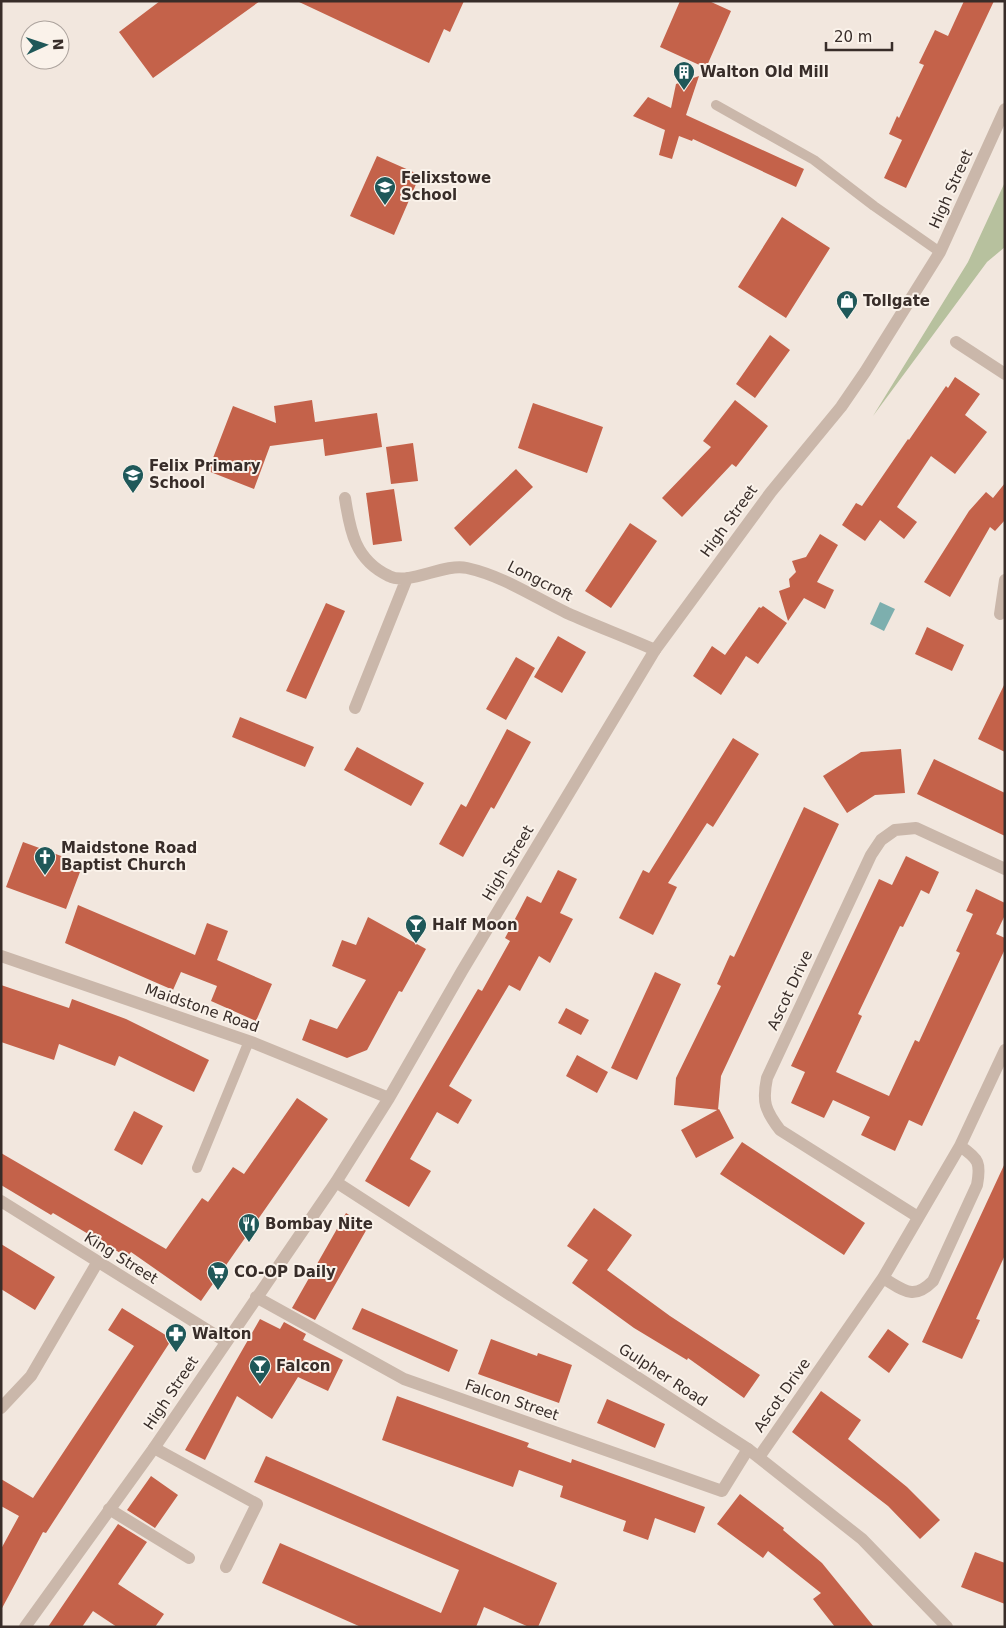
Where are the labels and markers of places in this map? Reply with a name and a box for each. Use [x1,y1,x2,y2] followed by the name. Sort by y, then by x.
[672,60,696,91] building icon: Walton Old Mill
[700,63,829,81] place label: Walton Old Mill
[401,169,491,204] place label: Felixstowe School
[373,175,397,206] school or university icon: Felixstowe School
[835,289,859,320] shop icon: Tollgate
[863,292,930,310] place label: Tollgate
[149,457,261,492] place label: Felix Primary School
[121,463,145,494] school or university icon: Felix Primary School
[61,839,197,874] place label: Maidstone Road Baptist Church
[33,845,57,876] church icon: Maidstone Road Baptist Church
[404,913,428,944] bar icon: Half Moon
[432,916,518,934] place label: Half Moon
[237,1212,261,1243] restaurant icon: Bombay Nite
[265,1215,373,1233] place label: Bombay Nite
[206,1260,230,1291] supermarket icon: CO-OP Daily
[234,1263,336,1281] place label: CO-OP Daily
[164,1322,188,1353] pharmacy icon: Walton
[192,1325,251,1343] place label: Walton
[248,1354,272,1385] bar icon: Falcon
[276,1357,331,1375] place label: Falcon

